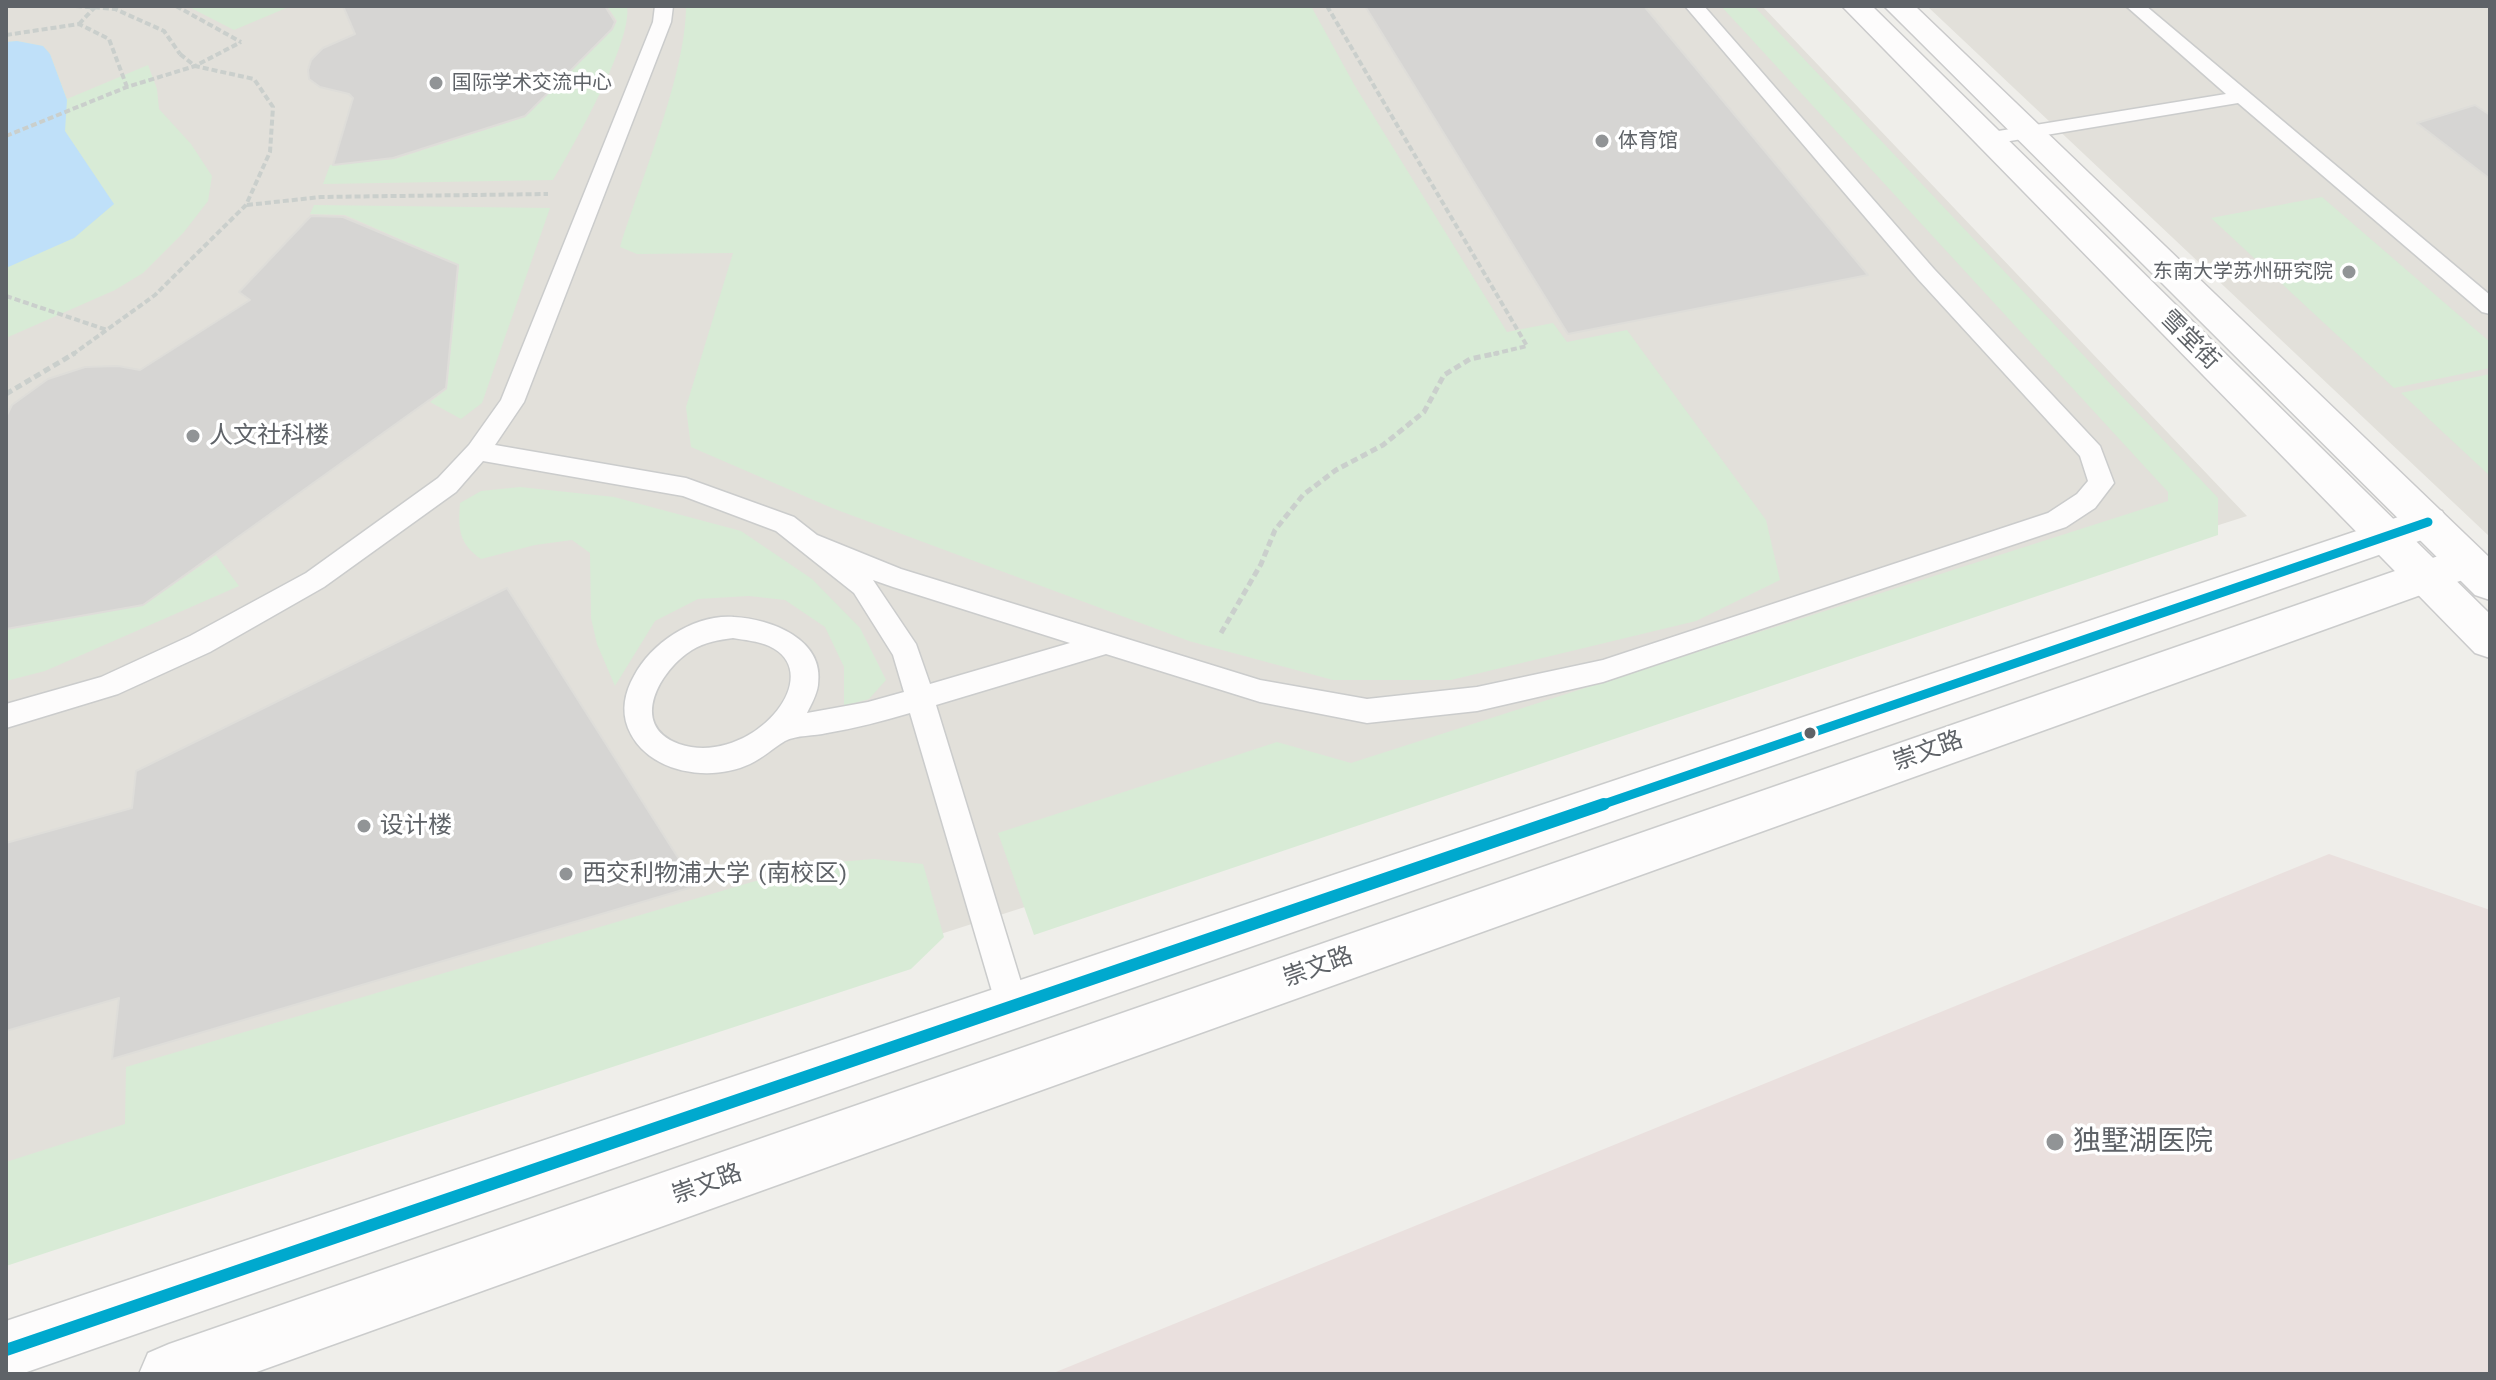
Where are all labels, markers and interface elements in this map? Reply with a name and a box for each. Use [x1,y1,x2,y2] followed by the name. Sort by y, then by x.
[452,71,612,95] place label: 国际学术交流中心
[427,74,445,92] marker: 国际学术交流中心
[1618,129,1678,153] place label: 体育馆
[1593,132,1611,150] marker: 体育馆
[2153,260,2333,284] place label: 东南大学苏州研究院
[2340,263,2358,281] marker: 东南大学苏州研究院
[2154,304,2226,376] street label: 雪堂街
[209,422,329,450] place label: 人文社科楼
[184,427,202,445] marker: 人文社科楼
[1802,725,1818,741] unlabelled marker
[1889,725,1967,777] street label: 崇文路
[380,812,452,840] place label: 设计楼
[355,817,373,835] marker: 设计楼
[582,860,847,888] place label: 西交利物浦大学 (南校区)
[557,865,575,883] marker: 西交利物浦大学 (南校区)
[1279,941,1357,993] street label: 崇文路
[2073,1125,2213,1159] place label: 独墅湖医院
[2044,1131,2066,1153] marker: 独墅湖医院
[668,1158,746,1210] street label: 崇文路

